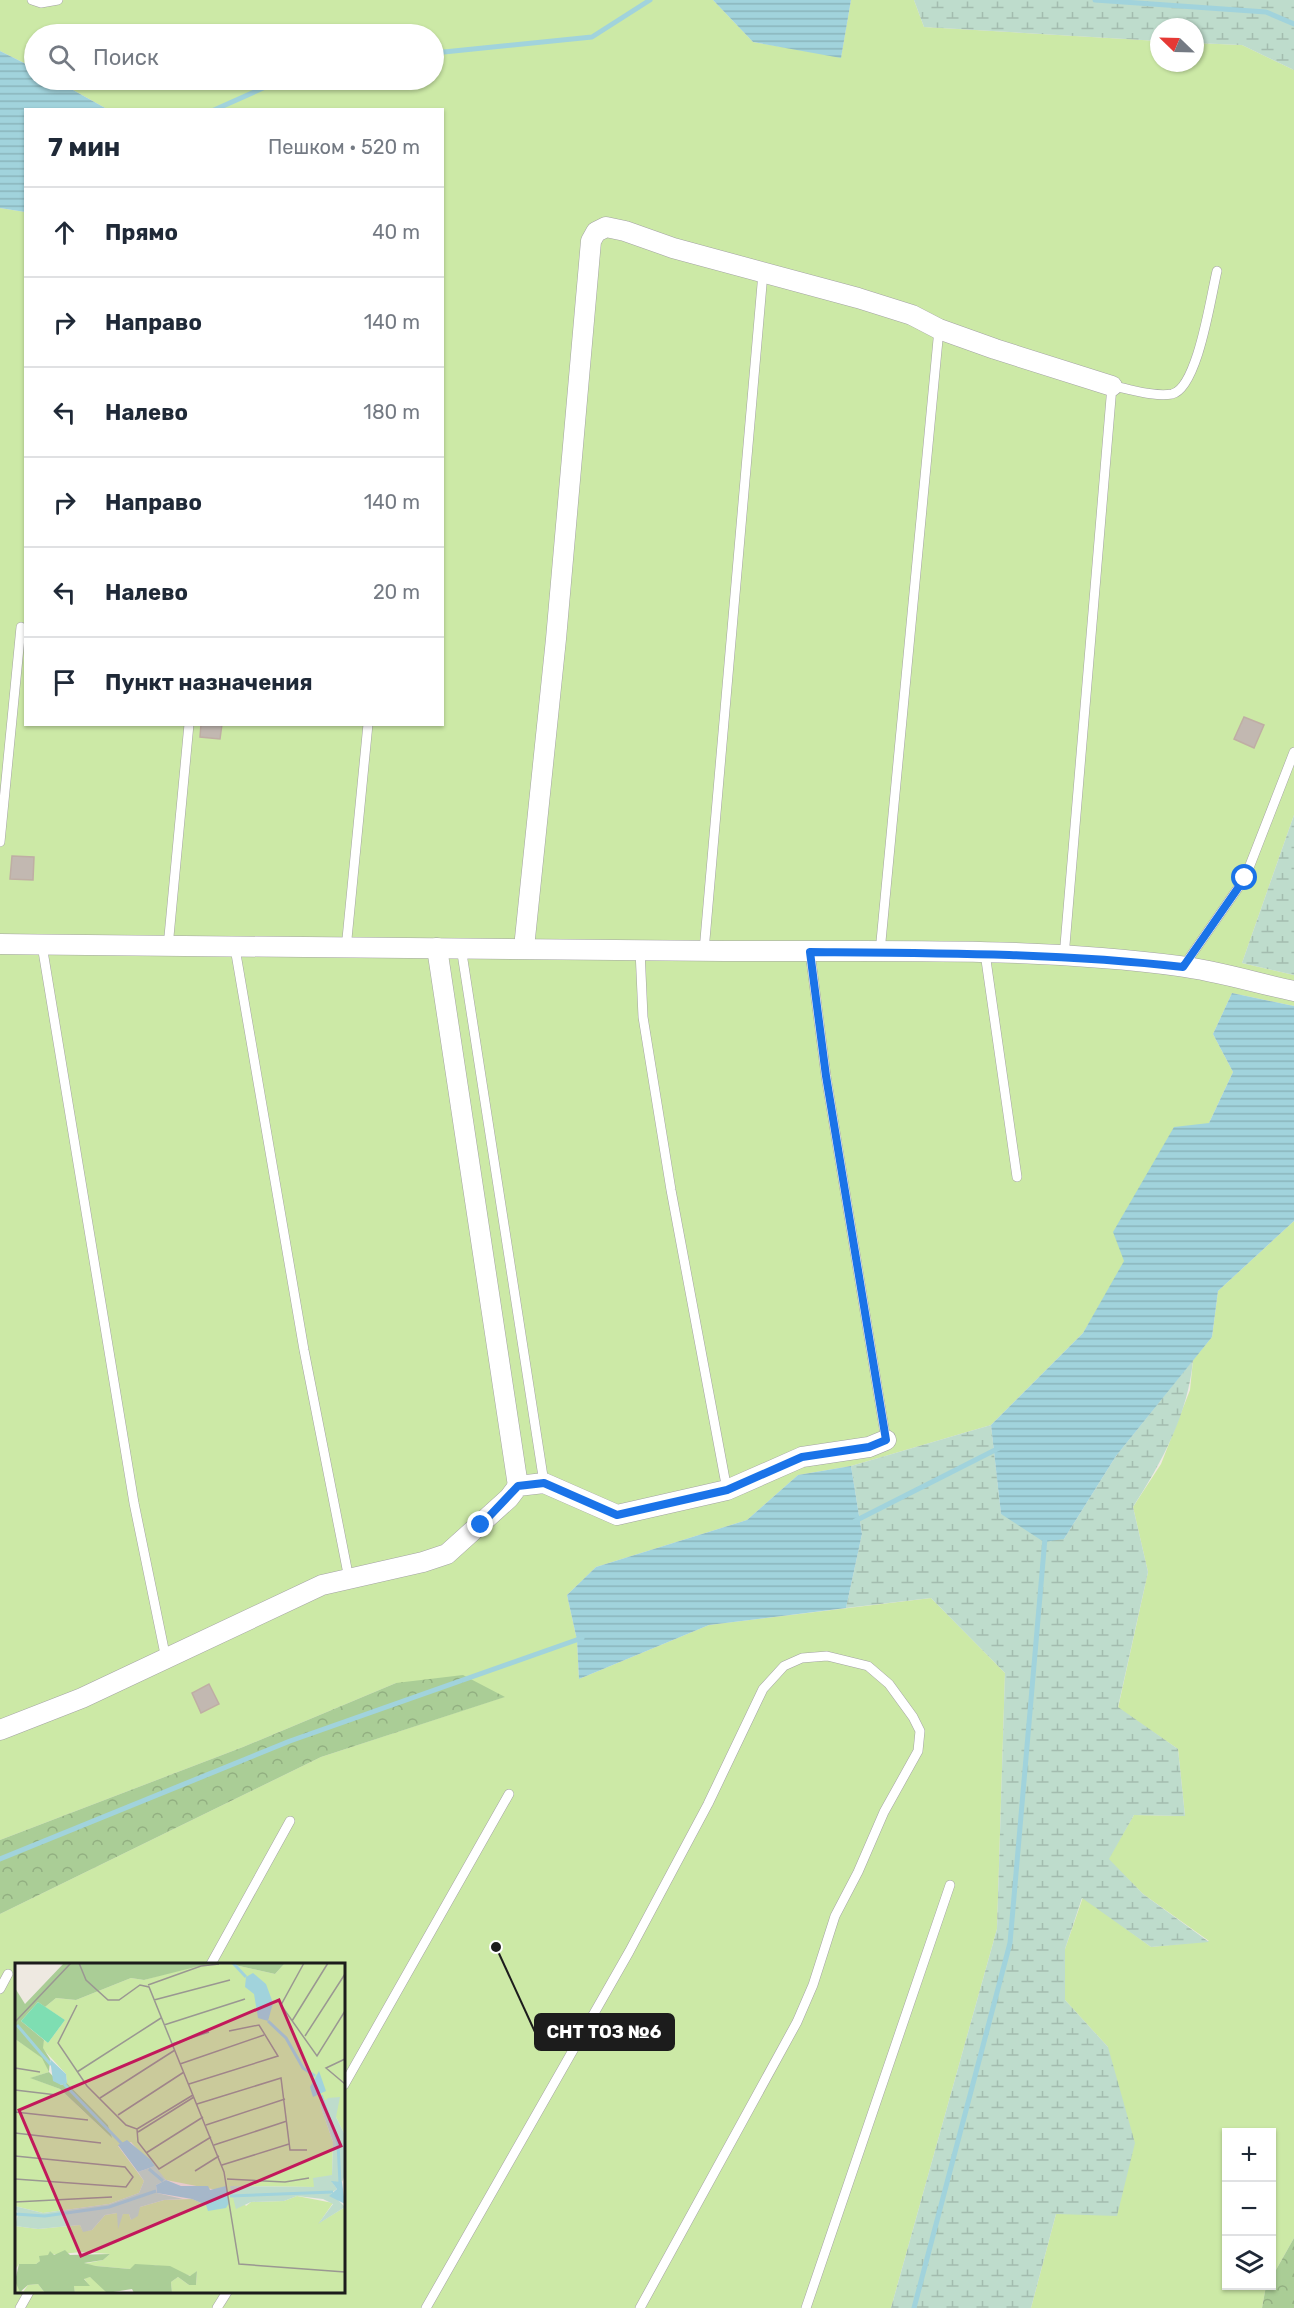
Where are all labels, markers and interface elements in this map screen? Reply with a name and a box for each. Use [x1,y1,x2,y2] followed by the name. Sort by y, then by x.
[1150,18,1204,72] north arrow
[24,24,444,90] search box
[45,41,78,74] icon: search
[93,44,159,71] text: Поиск
[48,132,120,163] text: 7 мин
[268,135,420,159] text: Пешком · 520 m
[48,216,81,249] icon: ahead
[105,219,178,246] text: Прямо
[372,220,420,244] text: 40 m
[48,306,81,339] icon: right
[105,309,202,336] text: Направо
[364,310,420,334] text: 140 m
[48,396,81,429] icon: left
[105,399,188,426] text: Налево
[363,400,420,424] text: 180 m
[48,486,81,519] icon: right
[105,489,202,516] text: Направо
[364,490,420,514] text: 140 m
[48,576,81,609] icon: left
[105,579,188,606] text: Налево
[373,580,420,604] text: 20 m
[48,666,81,699] icon: arrive
[105,669,313,696] text: Пункт назначения
[1231,864,1257,890] route start
[467,1511,493,1537] route end
[15,1963,345,2293] inset map
[535,2014,674,2050] callout: СНТ ТОЗ №6
[546,2021,662,2043] text: СНТ ТОЗ №6
[1222,2128,1276,2290] map controls
[1222,2128,1276,2182] button: +
[1222,2182,1276,2236] button: −
[1222,2236,1276,2290] button: layers

